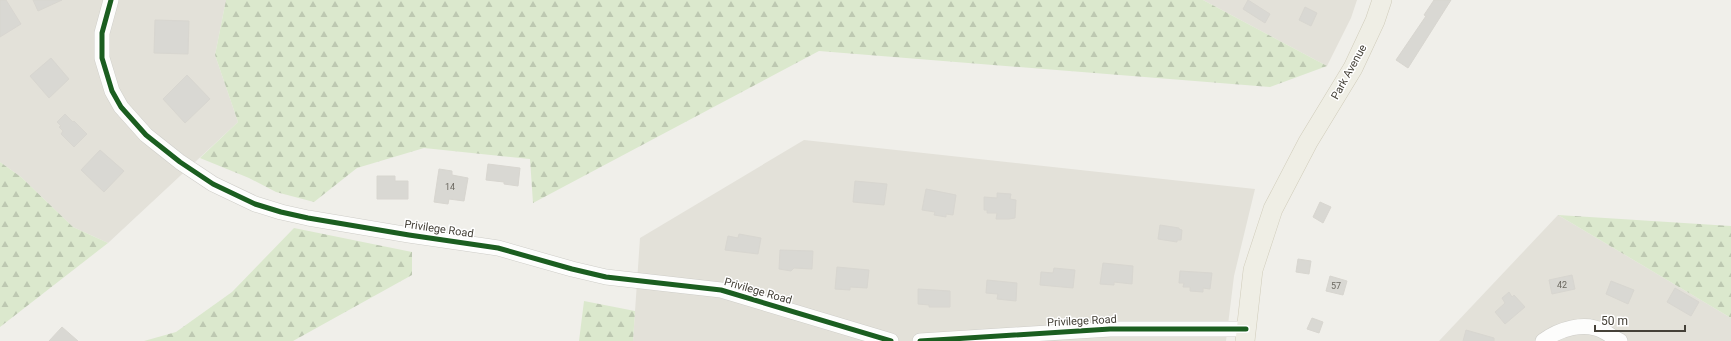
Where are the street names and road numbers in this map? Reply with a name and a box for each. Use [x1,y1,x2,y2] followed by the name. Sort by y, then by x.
[1329,42,1370,102] street label: Park Avenue
[404,218,474,240] street label: Privilege Road
[723,275,793,307] street label: Privilege Road
[1047,313,1117,329] street label: Privilege Road

